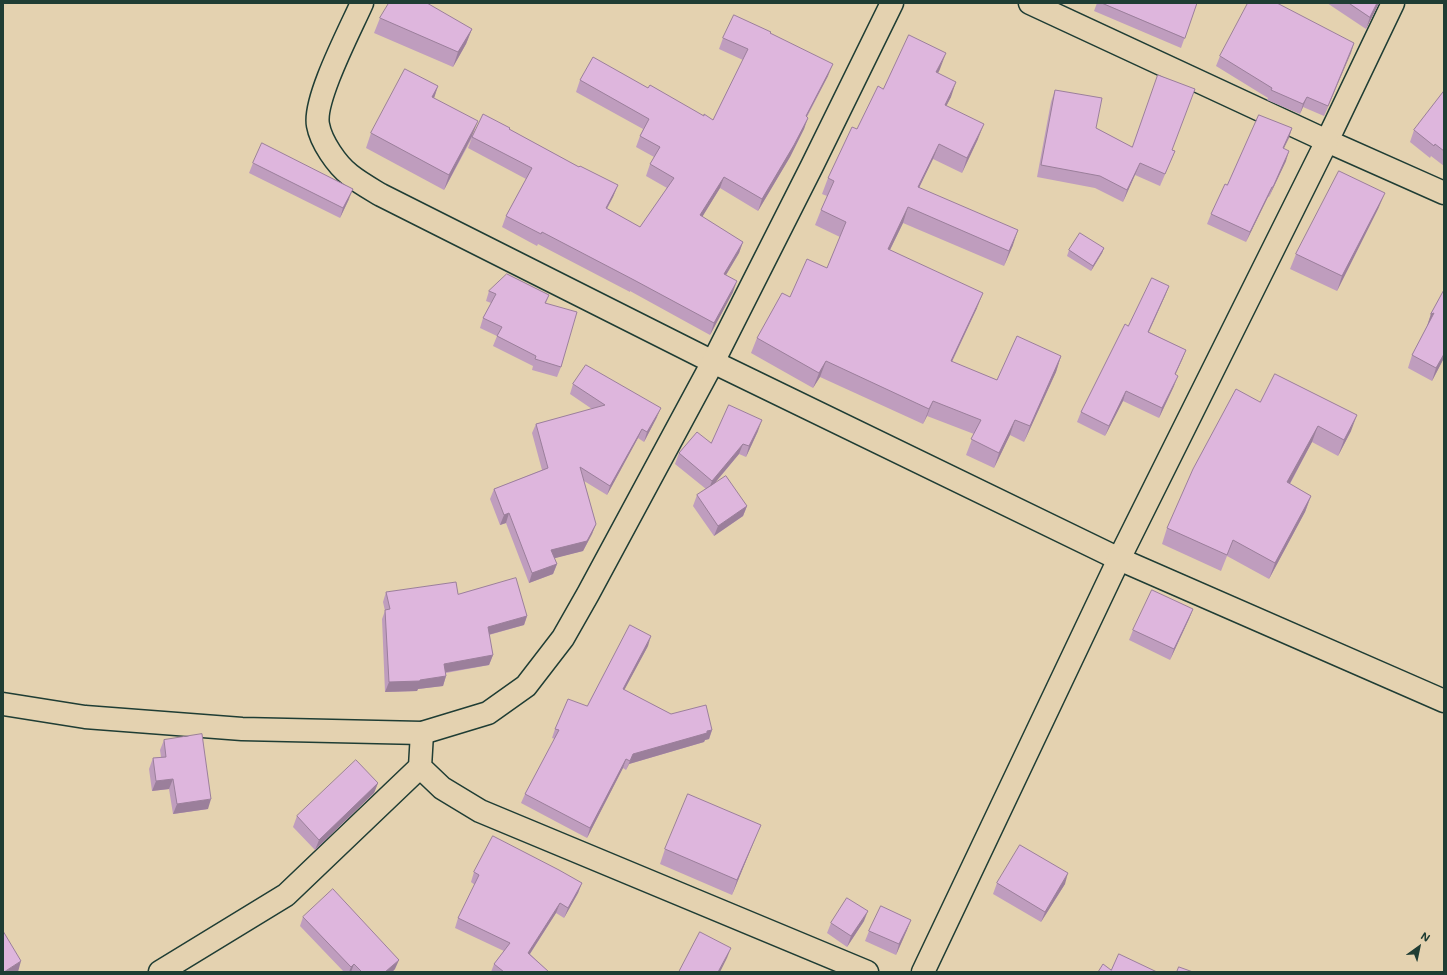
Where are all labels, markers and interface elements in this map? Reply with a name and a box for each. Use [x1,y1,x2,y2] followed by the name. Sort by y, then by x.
[1399,927,1439,967] north arrow
[1418,928,1433,945] text: N

